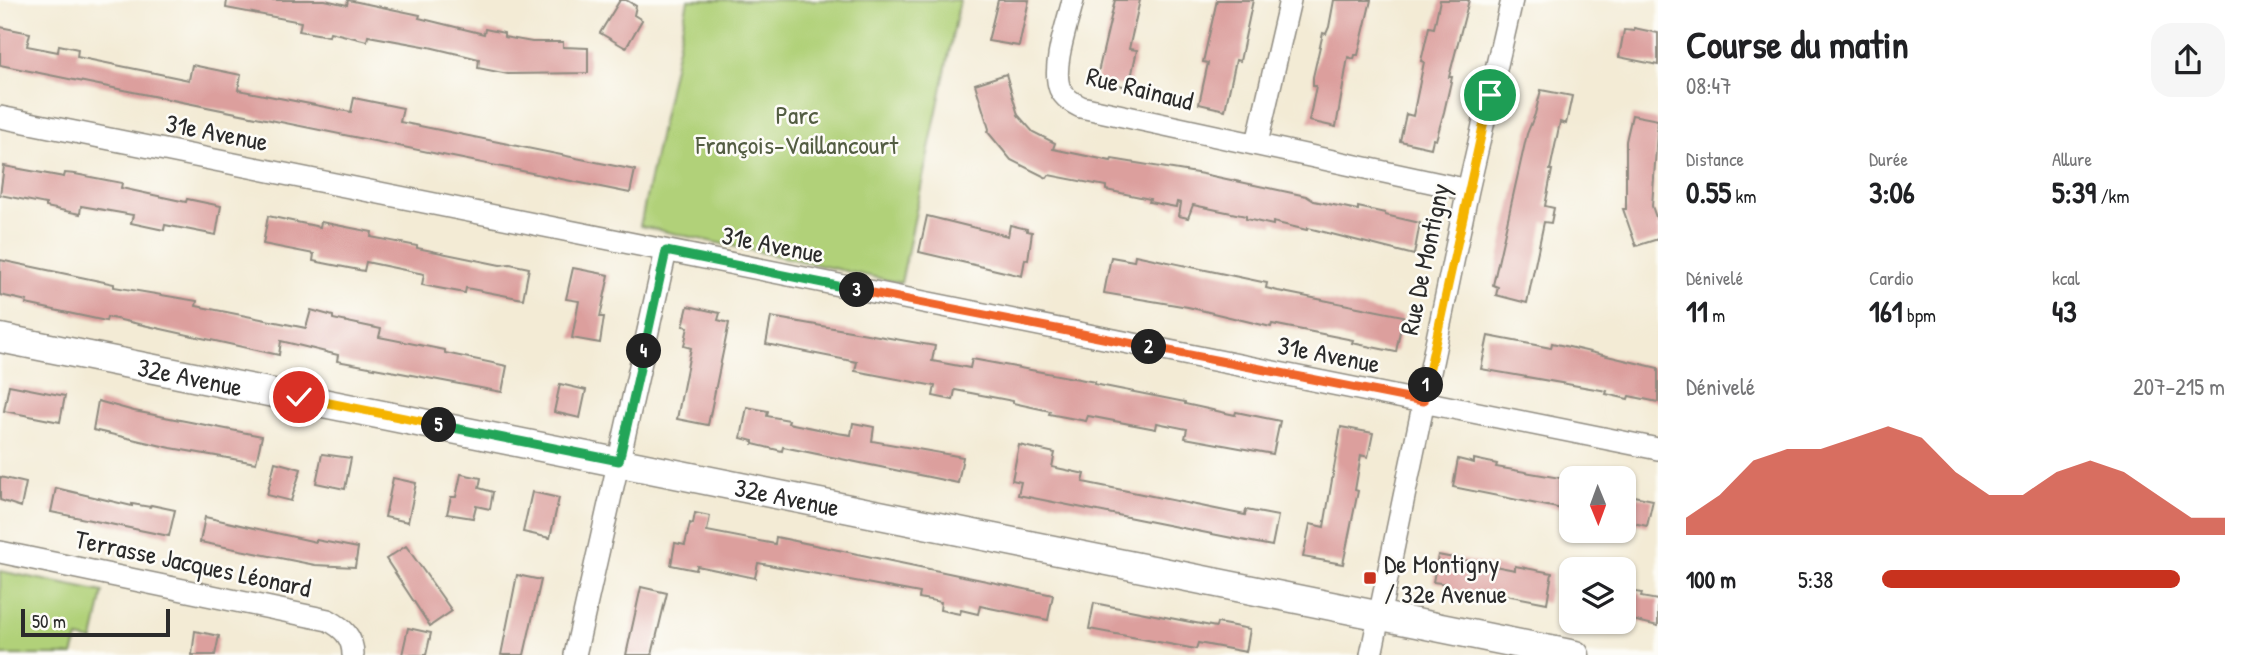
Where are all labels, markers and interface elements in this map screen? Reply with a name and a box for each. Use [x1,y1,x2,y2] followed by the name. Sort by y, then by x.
[1686,18,1909,70] text: Course du matin
[2151,23,2225,97] button: share
[1083,58,1197,118] street label: Rue Rainaud
[1460,65,1520,125] pin
[1686,70,1732,101] text: 08:47
[1471,76,1509,114] icon: arrive
[695,97,899,162] park label: Parc François-Vaillancourt
[163,105,271,159] street label: 31e Avenue
[1686,146,1744,172] text: Distance
[1869,146,1908,172] text: Durée
[2052,146,2092,172] text: Allure
[1686,172,1731,212] text: 0.55
[1869,172,1915,212] text: 3:06
[2052,172,2096,212] text: 5:39
[1391,180,1457,338] street label: Rue De Montigny
[1731,183,1756,209] text: km
[2096,183,2129,209] text: /km
[719,217,827,271] street label: 31e Avenue
[1686,265,1743,291] text: Dénivelé
[1869,265,1914,291] text: Cardio
[2052,265,2080,291] text: kcal
[840,272,874,308] pin: 3
[852,276,861,302] text: 3
[1686,291,1708,331] text: 11
[1869,291,1903,331] text: 161
[2052,291,2077,331] text: 43
[1708,302,1725,328] text: m
[1903,302,1936,328] text: bpm
[1275,327,1383,381] street label: 31e Avenue
[1132,330,1166,364] pin: 2
[1144,333,1153,359] text: 2
[626,334,662,368] pin: 4
[640,337,647,363] text: 4
[135,349,246,404] street label: 32e Avenue
[269,367,329,427] pin
[1408,368,1444,402] pin: 1
[1422,371,1429,397] text: 1
[1686,371,1755,402] text: Dénivelé
[2133,371,2225,402] text: 207–215 m
[280,378,318,416] icon: check
[422,408,457,442] pin: 5
[434,411,443,437] text: 5
[1559,466,1636,542] north arrow
[1559,466,1636,634] map controls
[732,469,843,524] street label: 32e Avenue
[72,521,314,605] street label: Terrasse Jacques Léonard
[1384,546,1507,611] place label: De Montigny / 32e Avenue
[1559,557,1636,634] button: layers
[1686,564,1736,595] text: 100 m
[1798,564,1833,595] text: 5:38
[1362,570,1378,586] marker: De Montigny / 32e Avenue
[21,606,170,638] scale bar
[32,608,66,634] text: 50 m

